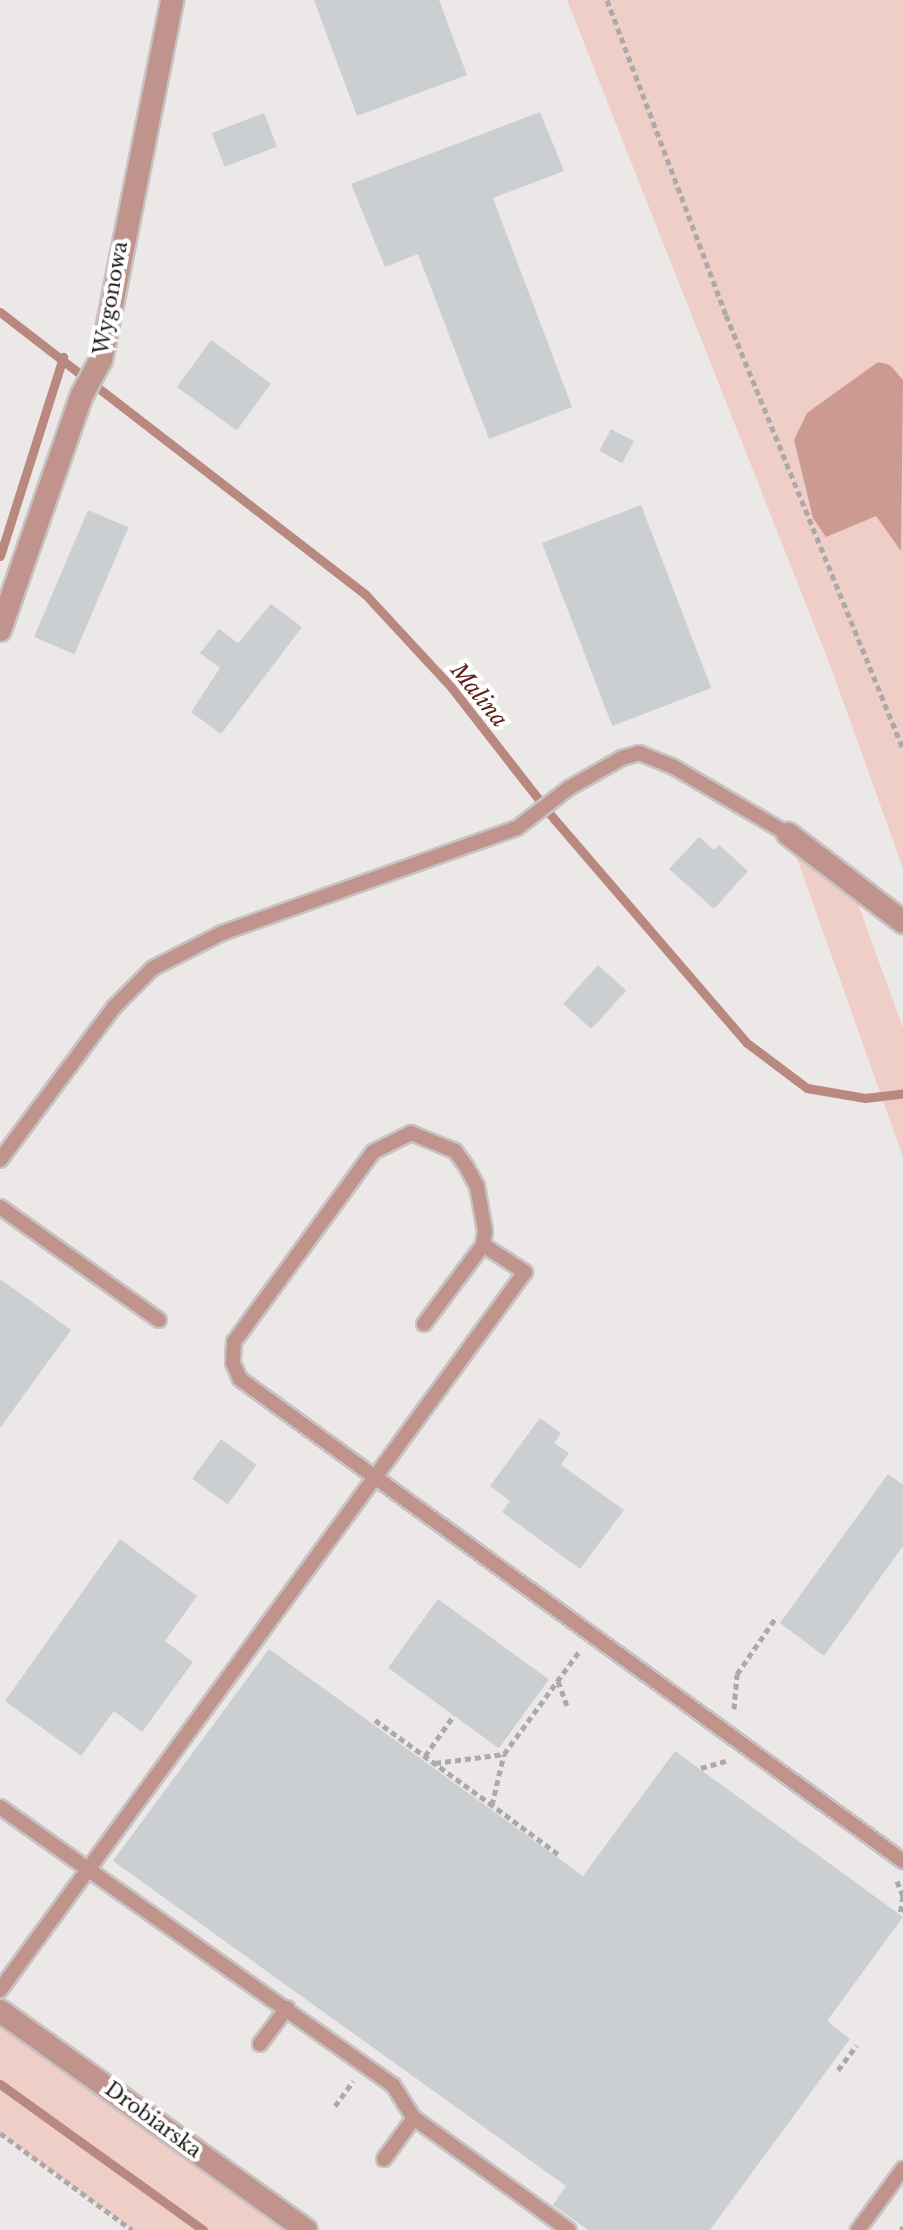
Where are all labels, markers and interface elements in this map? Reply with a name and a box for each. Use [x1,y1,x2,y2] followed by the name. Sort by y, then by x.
[89,239,133,357] street label: Wygonowa
[445,658,513,732] water label: Malina
[100,2077,206,2163] street label: Drobiarska

